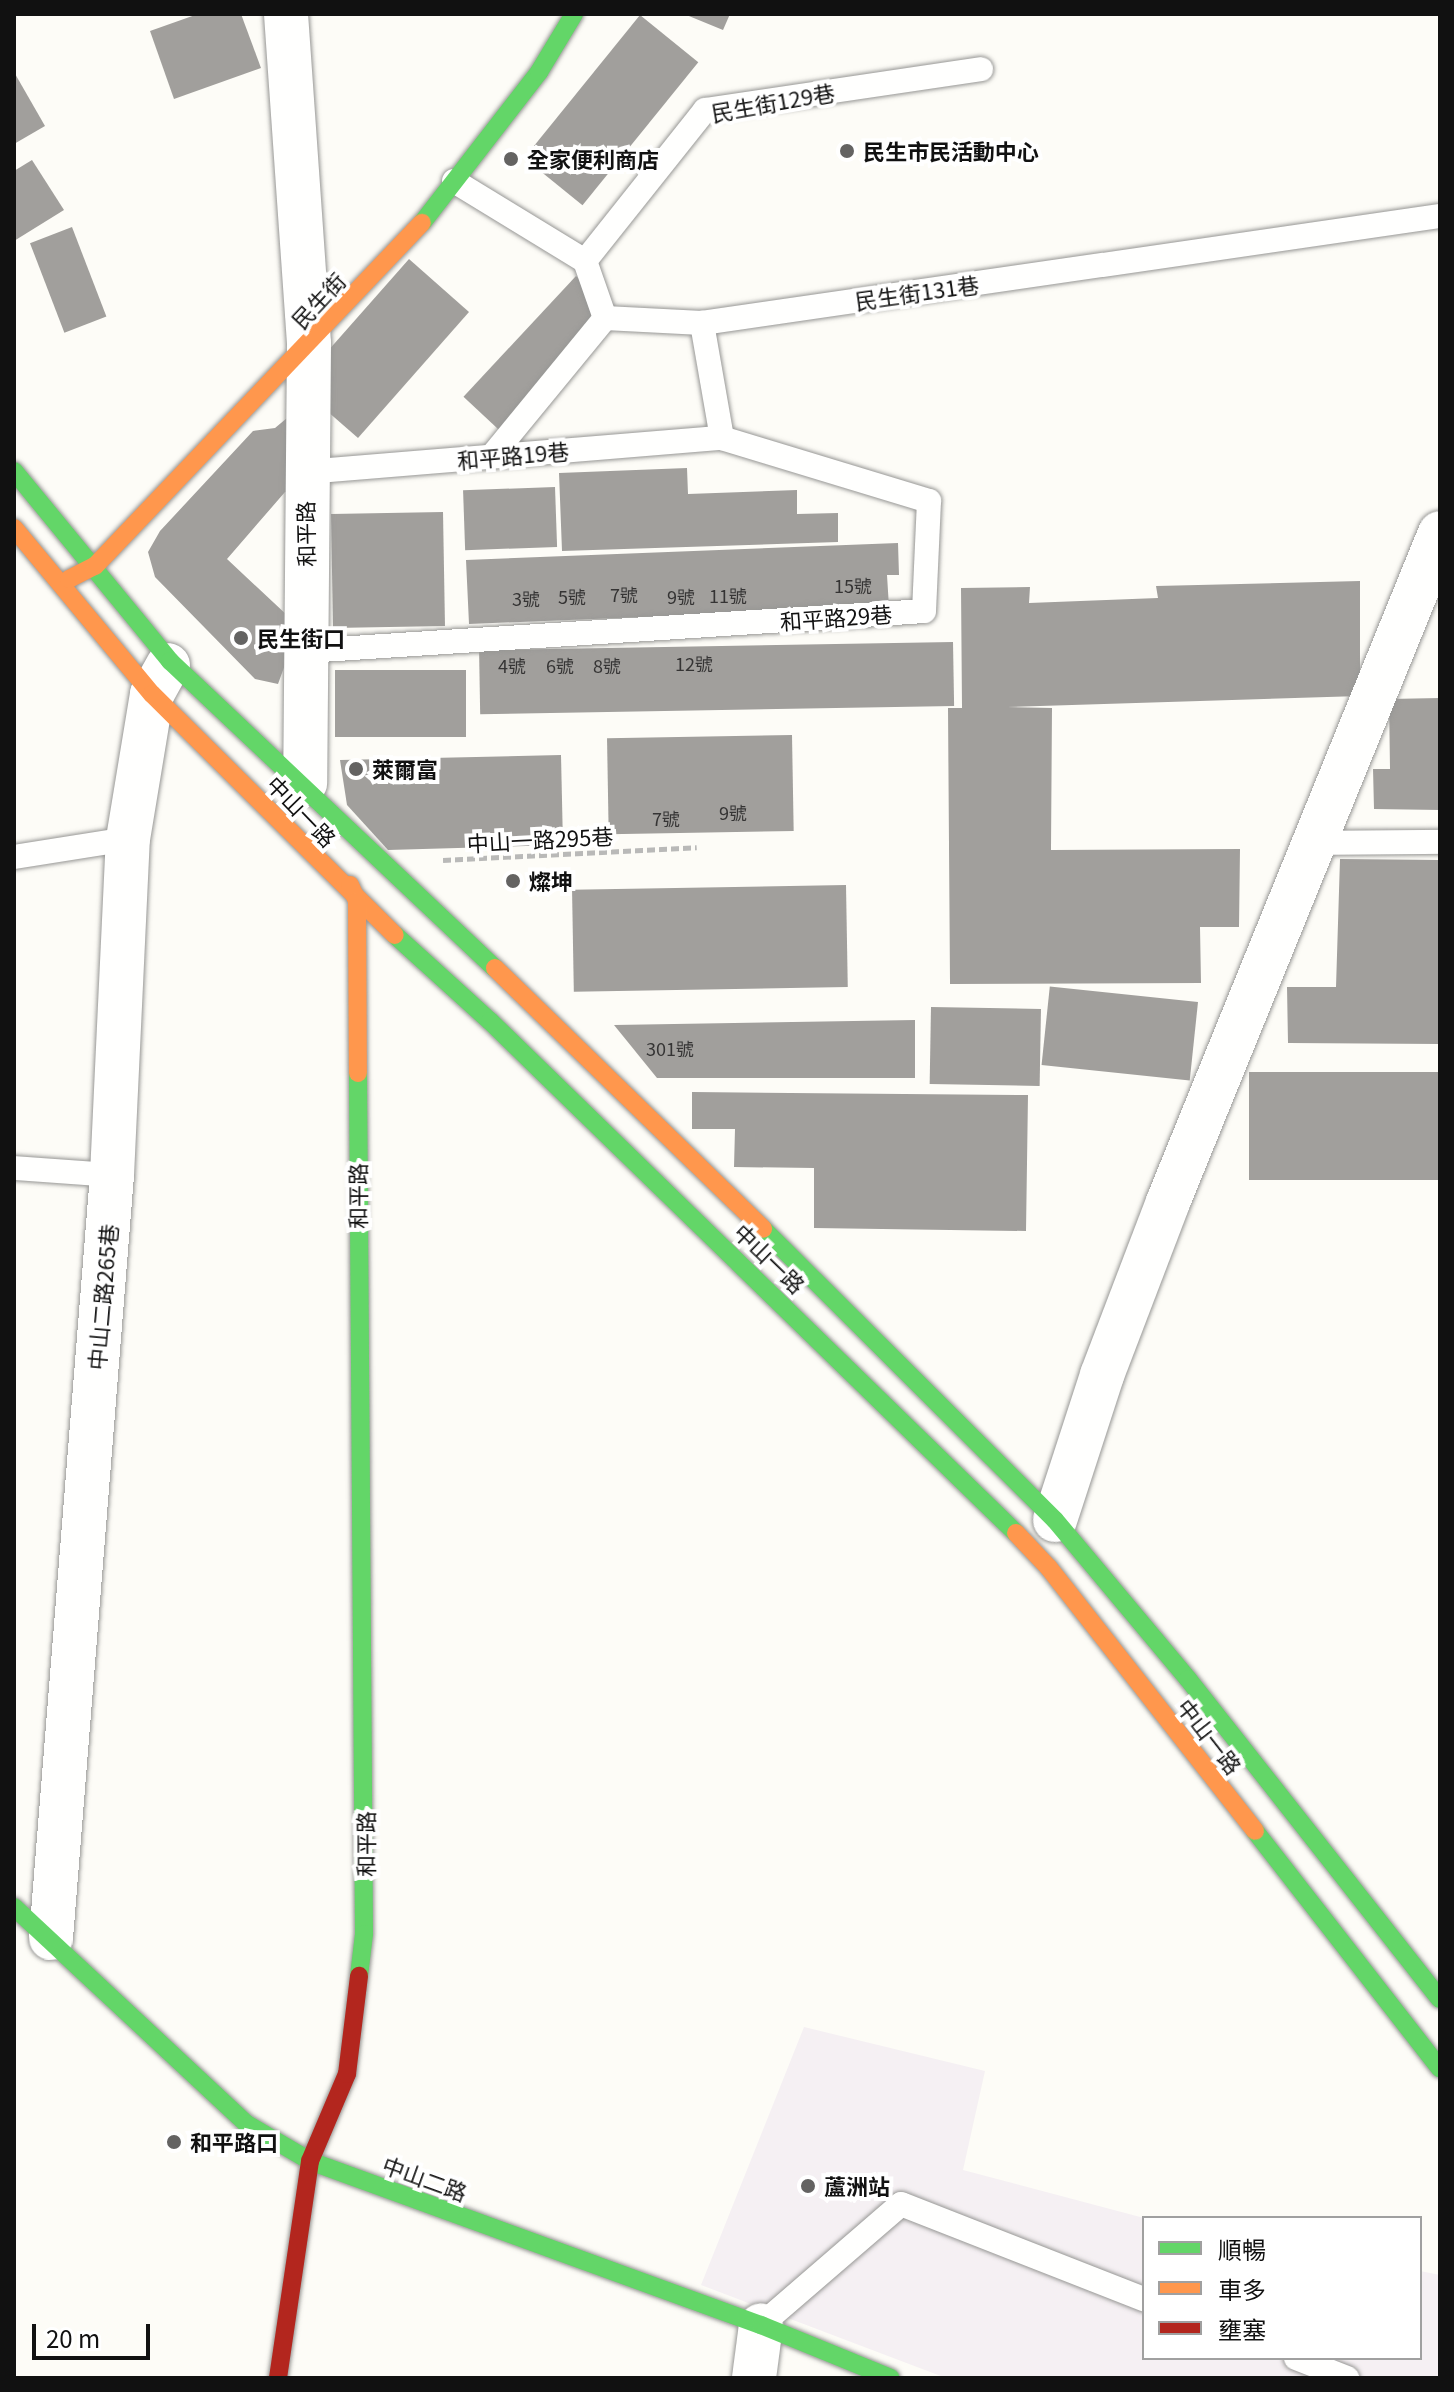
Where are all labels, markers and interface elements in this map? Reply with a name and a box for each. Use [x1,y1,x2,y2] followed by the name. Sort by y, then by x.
[709,78,837,126] street label: 民生街129巷
[863,138,1039,164] place label: 民生市民活動中心
[838,142,856,160] marker: 民生市民活動中心
[527,146,659,172] place label: 全家便利商店
[502,150,520,168] marker: 全家便利商店
[286,267,350,333] street label: 民生街
[853,270,981,314] street label: 民生街131巷
[456,437,570,473] street label: 和平路19巷
[291,501,319,567] street label: 和平路
[834,574,872,596] house number: 15號
[610,583,638,605] house number: 7號
[709,584,747,606] house number: 11號
[558,585,586,607] house number: 5號
[667,585,695,607] house number: 9號
[512,587,540,609] house number: 3號
[779,600,893,634] street label: 和平路29巷
[257,625,345,651] place label: 民生街口
[232,629,250,647] marker: 民生街口
[675,652,713,674] house number: 12號
[498,654,526,676] house number: 4號
[546,654,574,676] house number: 6號
[593,654,621,676] house number: 8號
[372,756,438,782] place label: 萊爾富
[347,760,365,778] marker: 萊爾富
[262,770,342,852] street label: 中山一路
[719,801,747,823] house number: 9號
[652,807,680,829] house number: 7號
[466,822,614,856] street label: 中山一路295巷
[529,868,573,894] place label: 燦坤
[504,872,522,890] marker: 燦坤
[646,1037,694,1059] house number: 301號
[344,1163,370,1229] street label: 和平路
[729,1218,811,1298] street label: 中山一路
[82,1223,122,1371] street label: 中山二路265巷
[1173,1693,1247,1779] street label: 中山一路
[352,1811,378,1877] street label: 和平路
[190,2129,278,2155] place label: 和平路口
[165,2133,183,2151] marker: 和平路口
[379,2151,471,2205] street label: 中山二路
[824,2173,890,2199] place label: 蘆洲站
[799,2177,817,2195] marker: 蘆洲站
[1142,2216,1422,2360] legend
[1218,2231,1266,2266] text: 順暢
[1218,2271,1266,2306] text: 車多
[36,2308,154,2358] scale bar
[1218,2311,1266,2346] text: 壅塞
[46,2320,100,2355] text: 20 m

